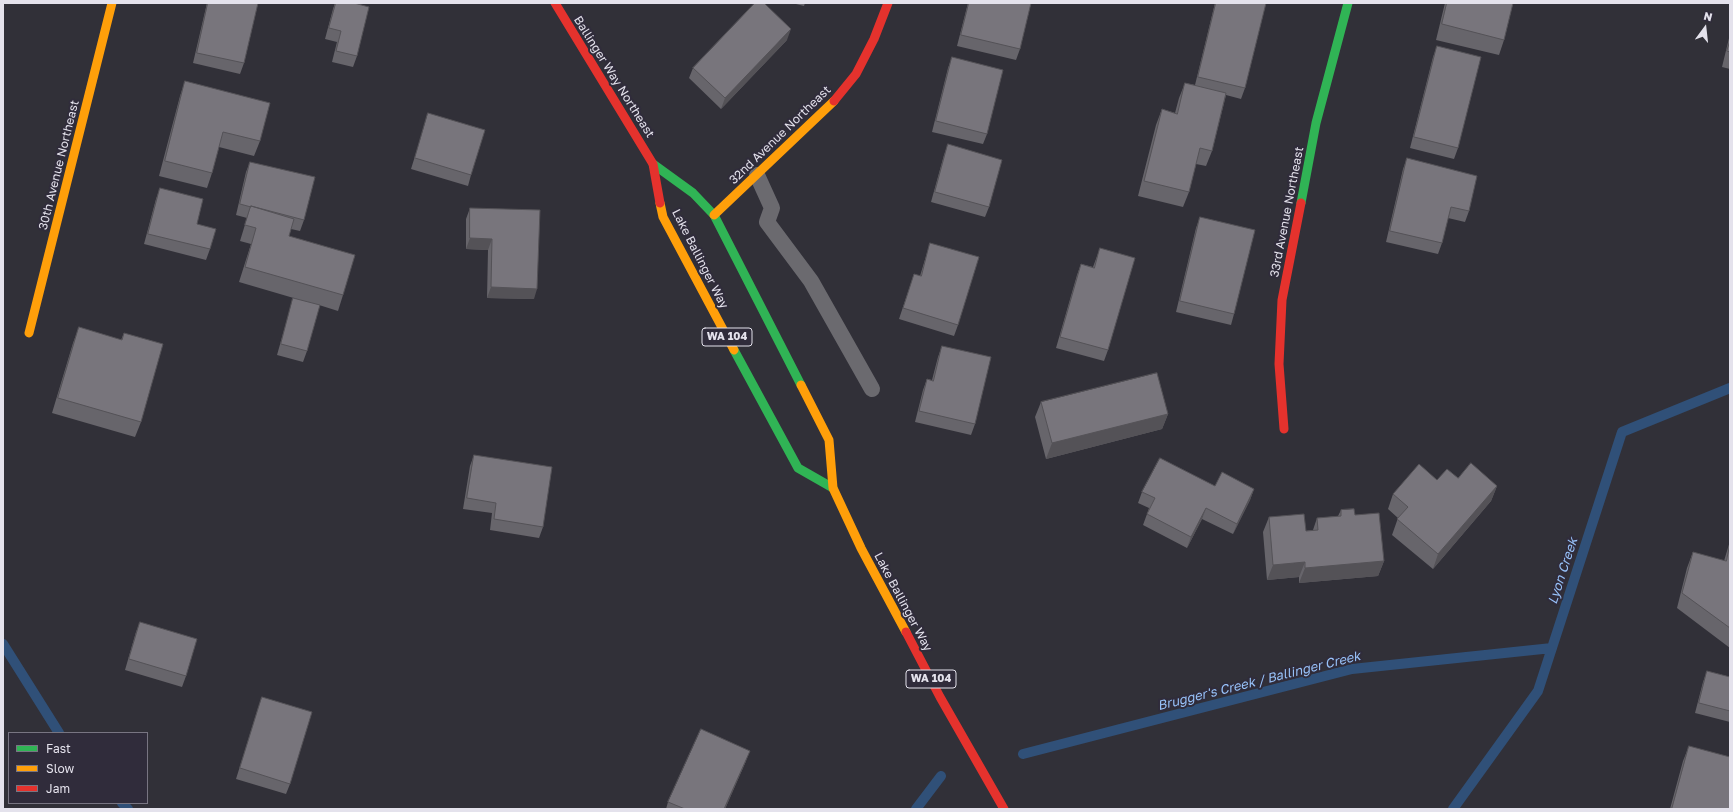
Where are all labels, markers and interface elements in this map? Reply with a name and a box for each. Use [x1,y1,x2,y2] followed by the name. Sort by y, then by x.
[1685,8,1725,48] north arrow
[1703,9,1714,23] text: N
[571,14,657,140] street label: Ballinger Way Northeast
[726,83,834,187] street label: 32nd Avenue Northeast
[36,99,82,231] street label: 30th Avenue Northeast
[1267,146,1307,278] street label: 33rd Avenue Northeast
[669,207,731,311] street label: Lake Ballinger Way
[702,328,752,346] road number: WA 104
[1545,536,1581,606] water label: Lyon Creek
[871,550,935,654] street label: Lake Ballinger Way
[1156,648,1362,714] water label: Brugger's Creek / Ballinger Creek
[906,670,956,688] road number: WA 104
[8,732,148,804] legend
[46,741,71,756] text: Fast
[46,761,74,776] text: Slow
[46,781,70,796] text: Jam

